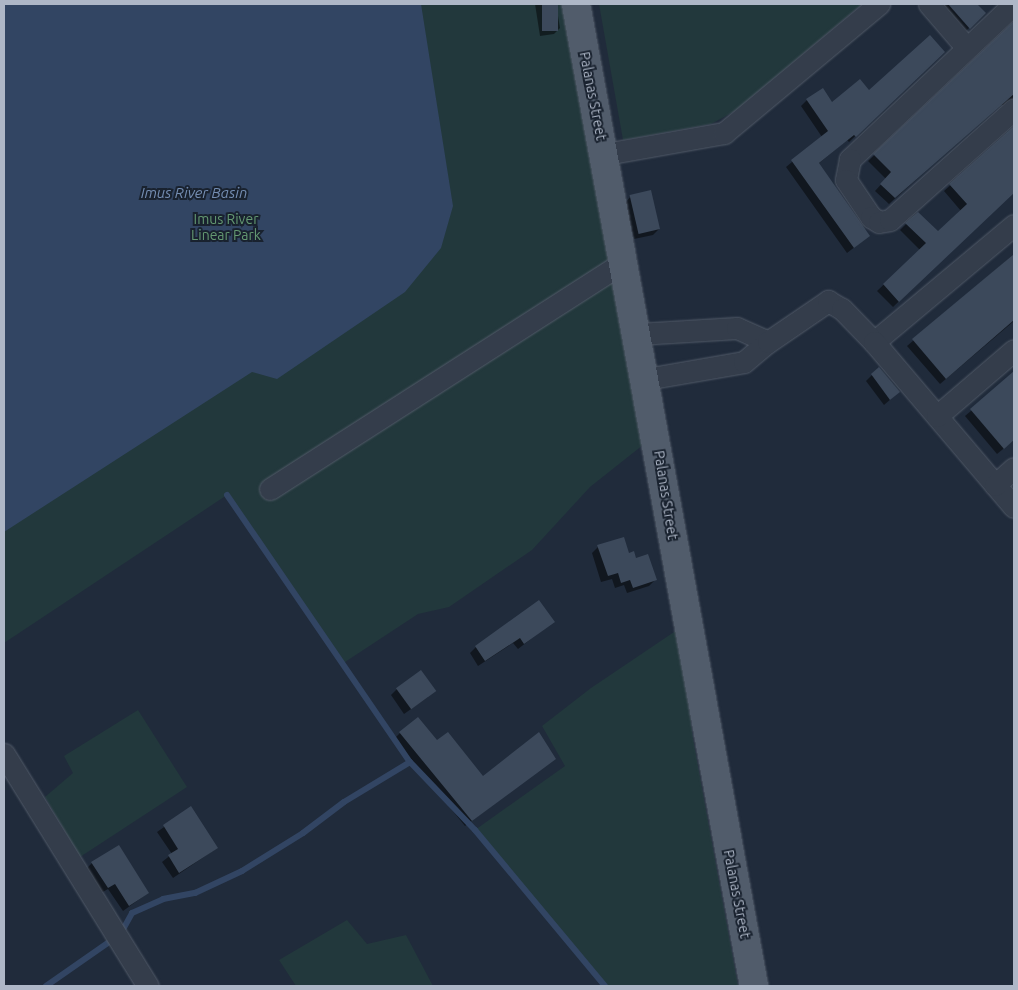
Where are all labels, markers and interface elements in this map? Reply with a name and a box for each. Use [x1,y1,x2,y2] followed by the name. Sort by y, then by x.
[576,50,610,142] street label: Palanas Street
[141,184,247,202] water label: Imus River Basin
[191,211,261,243] park label: Imus River Linear Park
[651,449,681,541] street label: Palanas Street
[720,848,754,940] street label: Palanas Street

